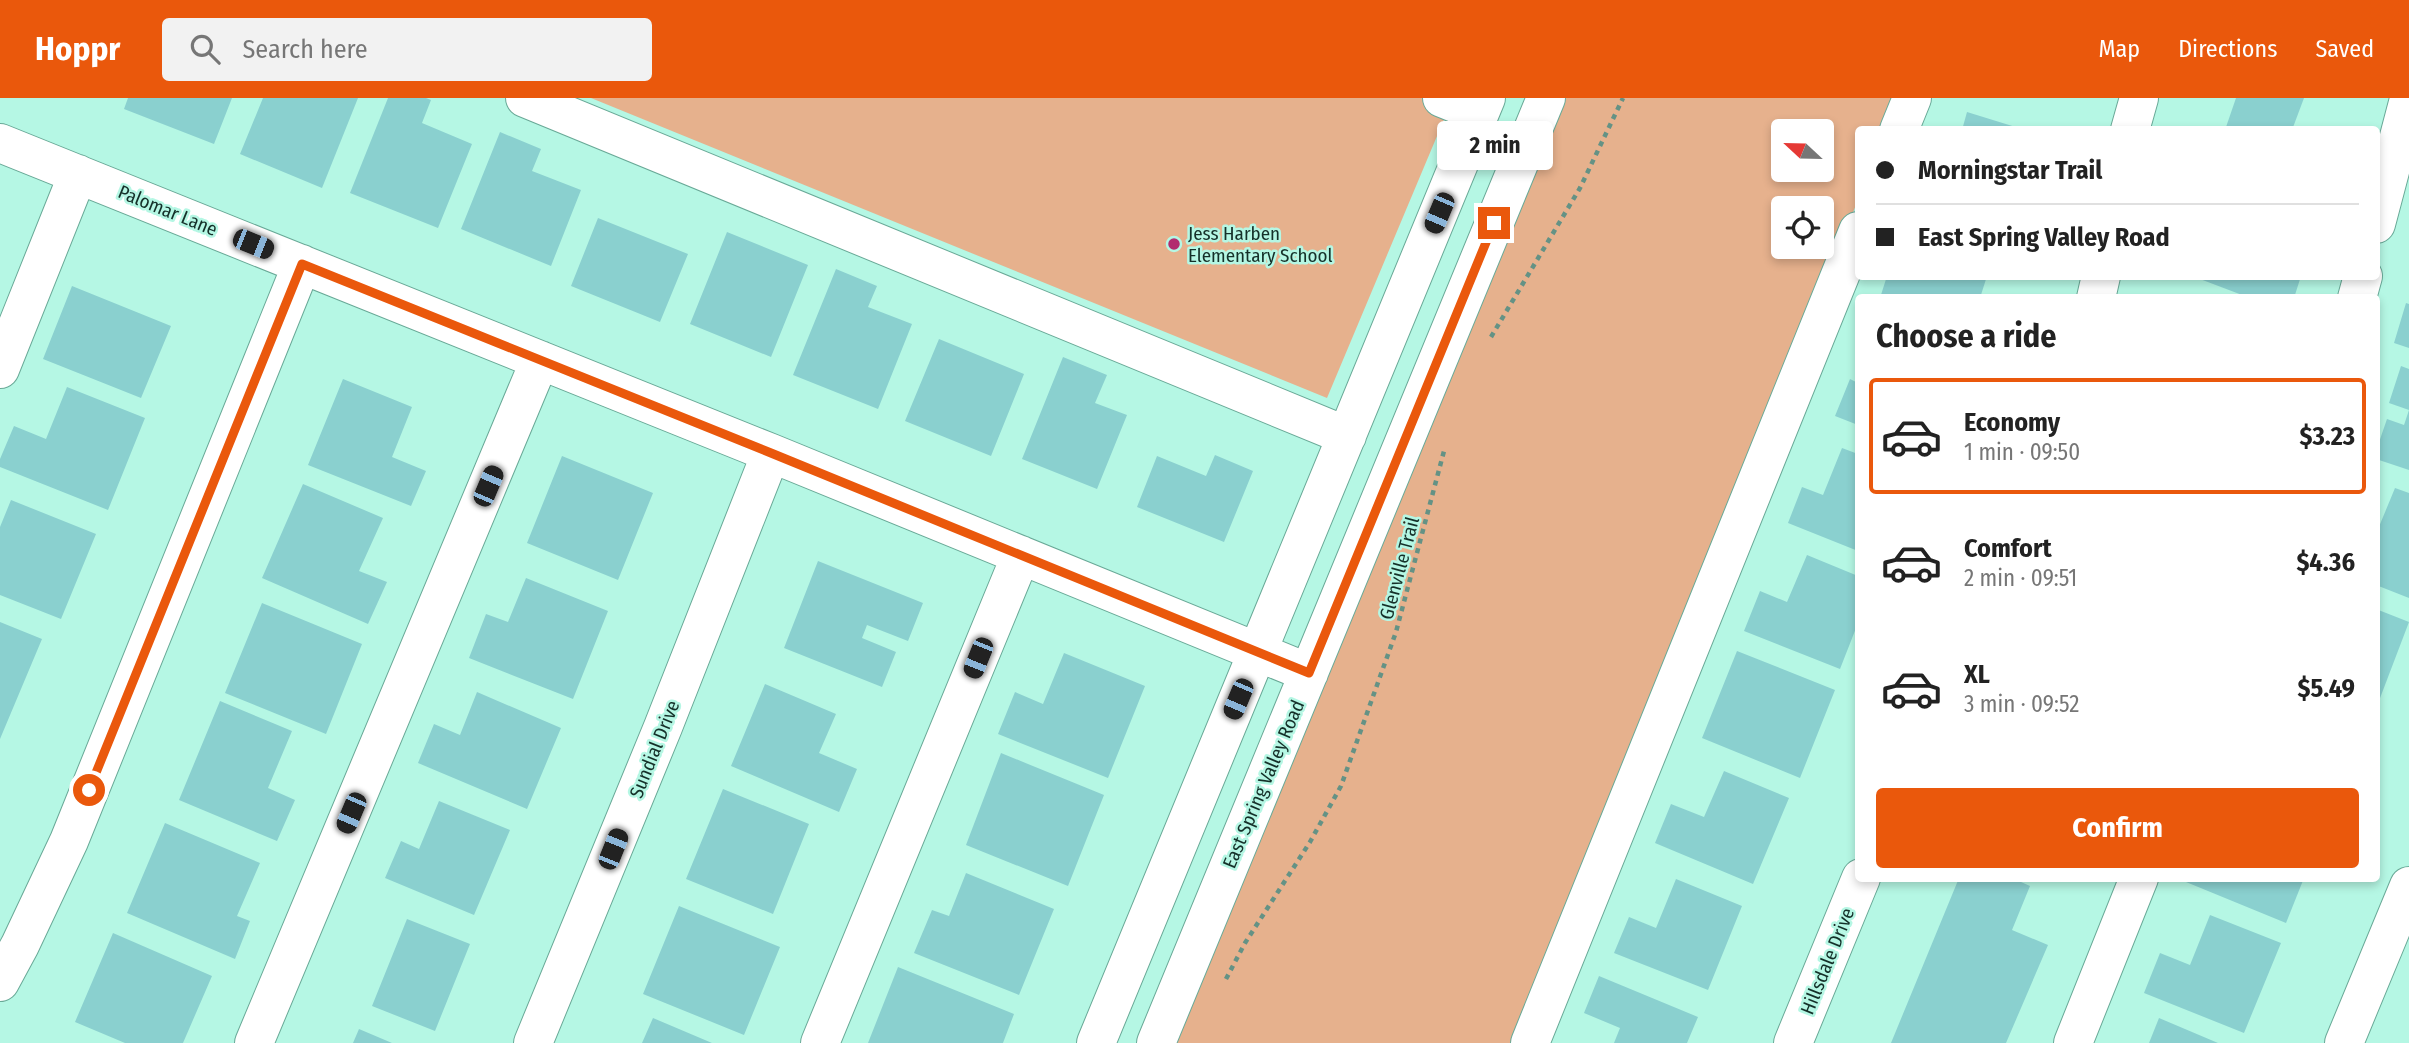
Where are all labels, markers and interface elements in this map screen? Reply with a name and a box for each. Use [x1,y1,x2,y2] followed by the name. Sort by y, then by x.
[162,18,652,81] search box
[35,29,120,69] text: Hoppr
[186,30,224,68] icon: search
[242,34,368,65] text: Search here
[2099,35,2140,63] text: Map
[2178,35,2277,63] text: Directions
[2315,35,2374,63] text: Saved
[1771,119,1834,182] north arrow
[1771,119,1834,259] map controls
[1436,122,1552,170] callout: 2 min
[1470,131,1521,159] text: 2 min
[1918,155,2102,186] text: Morningstar Trail
[115,180,221,241] street label: Palomar Lane
[1422,190,1457,236] car
[1771,196,1834,259] button: locate
[1478,207,1510,239] route end
[1188,222,1333,267] place label: Jess Harben Elementary School
[1918,222,2170,253] text: East Spring Valley Road
[230,226,277,262] car
[1166,236,1182,252] marker: Jess Harben Elementary School
[1876,317,2057,355] text: Choose a ride
[1880,405,1943,468] icon: car
[1964,407,2060,438] text: Economy
[2299,421,2355,452] text: $3.23
[1964,438,2080,466] text: 1 min · 09:50
[471,463,506,509] car
[1375,514,1424,622] street label: Glenville Trail
[1880,531,1943,594] icon: car
[1964,533,2052,564] text: Comfort
[2296,547,2355,578] text: $4.36
[1964,564,2077,592] text: 2 min · 09:51
[961,635,996,681] car
[1880,657,1943,720] icon: car
[1964,659,1990,690] text: XL
[2298,673,2355,704] text: $5.49
[1221,676,1256,722] car
[1964,690,2079,718] text: 3 min · 09:52
[624,697,684,801] street label: Sundial Drive
[1218,697,1309,872] street label: East Spring Valley Road
[73,774,105,806] route start
[1876,788,2359,868] button: Confirm
[334,790,369,836] car
[596,826,631,872] car
[1796,905,1859,1018] street label: Hillsdale Drive

